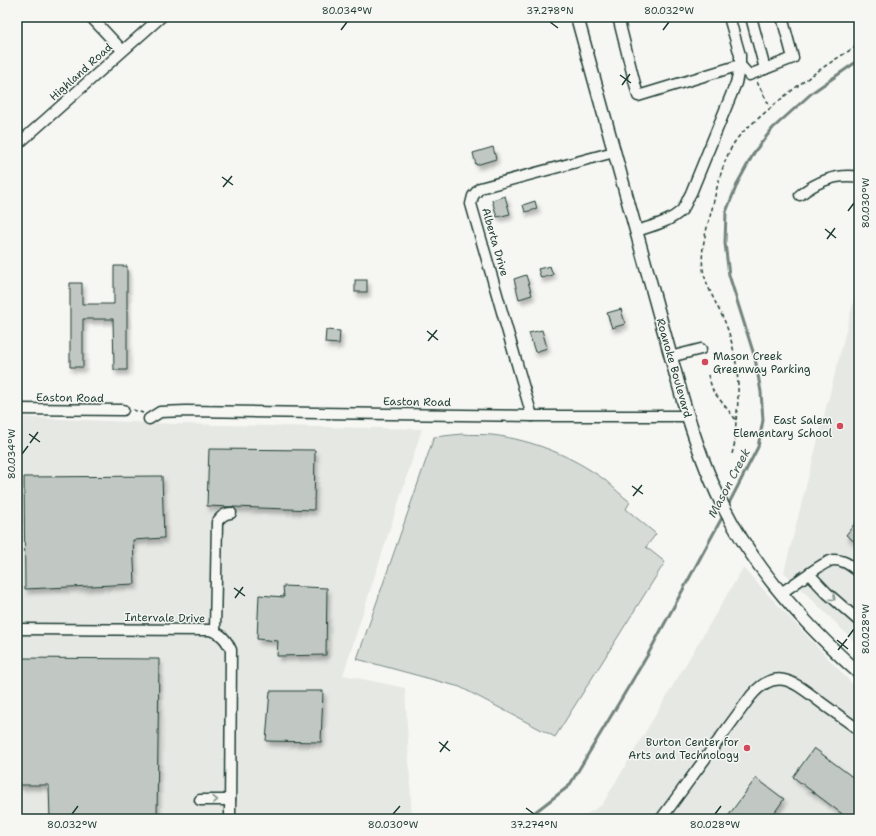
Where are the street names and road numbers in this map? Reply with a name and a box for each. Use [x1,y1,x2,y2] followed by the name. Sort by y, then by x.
[46,40,116,104] street label: Highland Road
[478,206,512,278] street label: Alberta Drive
[653,317,695,419] street label: Roanoke Boulevard
[36,390,104,406] street label: Easton Road
[383,394,451,410] street label: Easton Road
[125,610,205,626] street label: Intervale Drive

